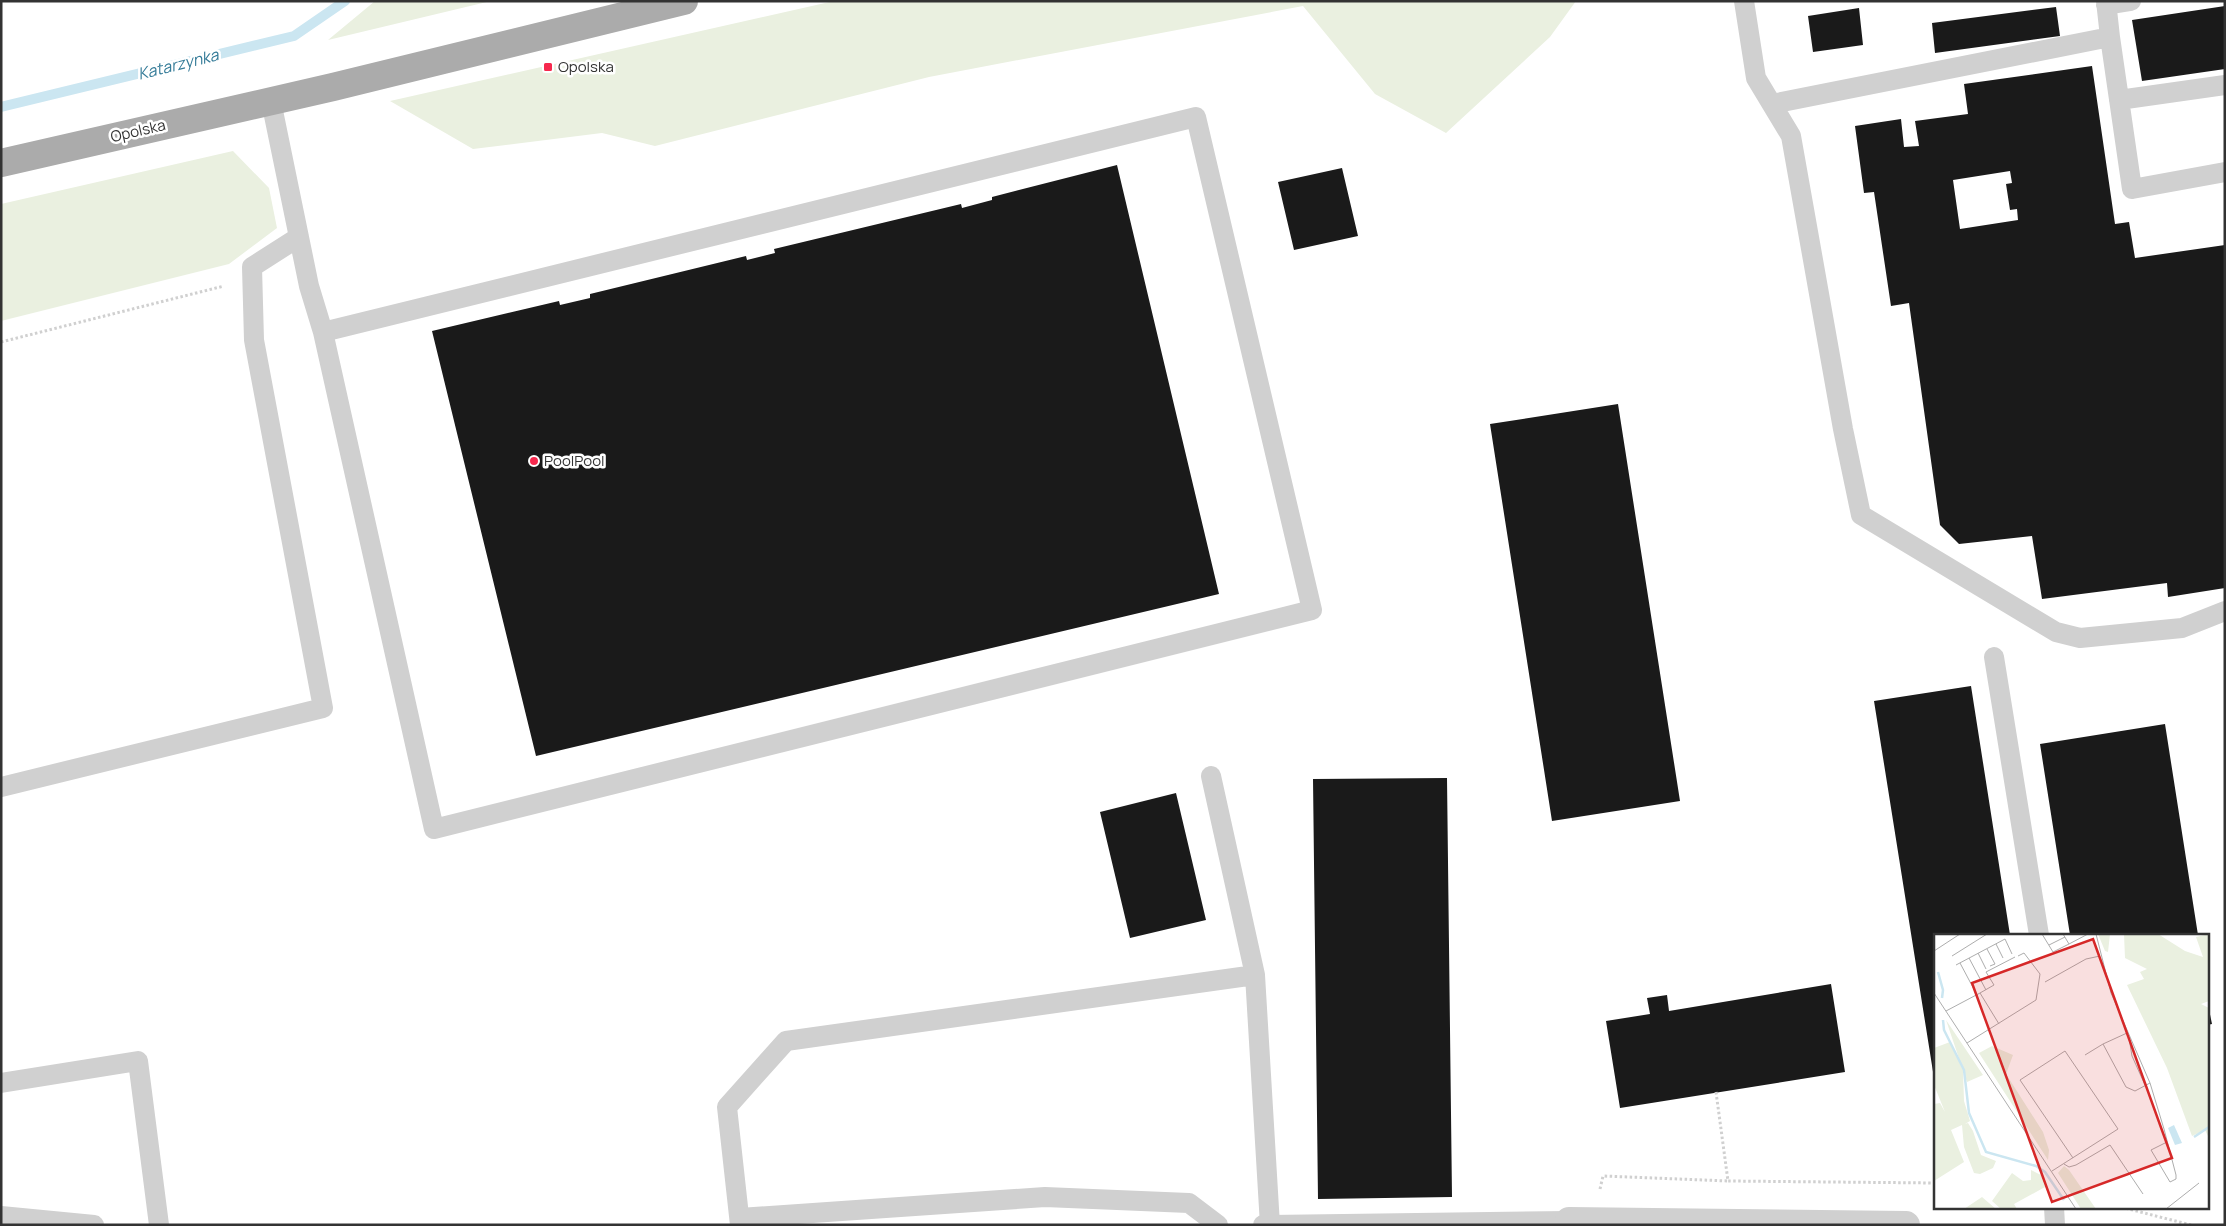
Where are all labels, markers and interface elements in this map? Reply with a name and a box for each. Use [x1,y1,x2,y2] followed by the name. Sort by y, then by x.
[135,43,222,85] water label: Katarzynka
[558,56,614,77] place label: Opolska
[542,61,554,73] marker: Opolska
[108,114,167,147] street label: Opolska
[544,450,605,471] place label: PoolPool
[528,455,540,467] marker: PoolPool
[1934,934,2208,1208] inset map

